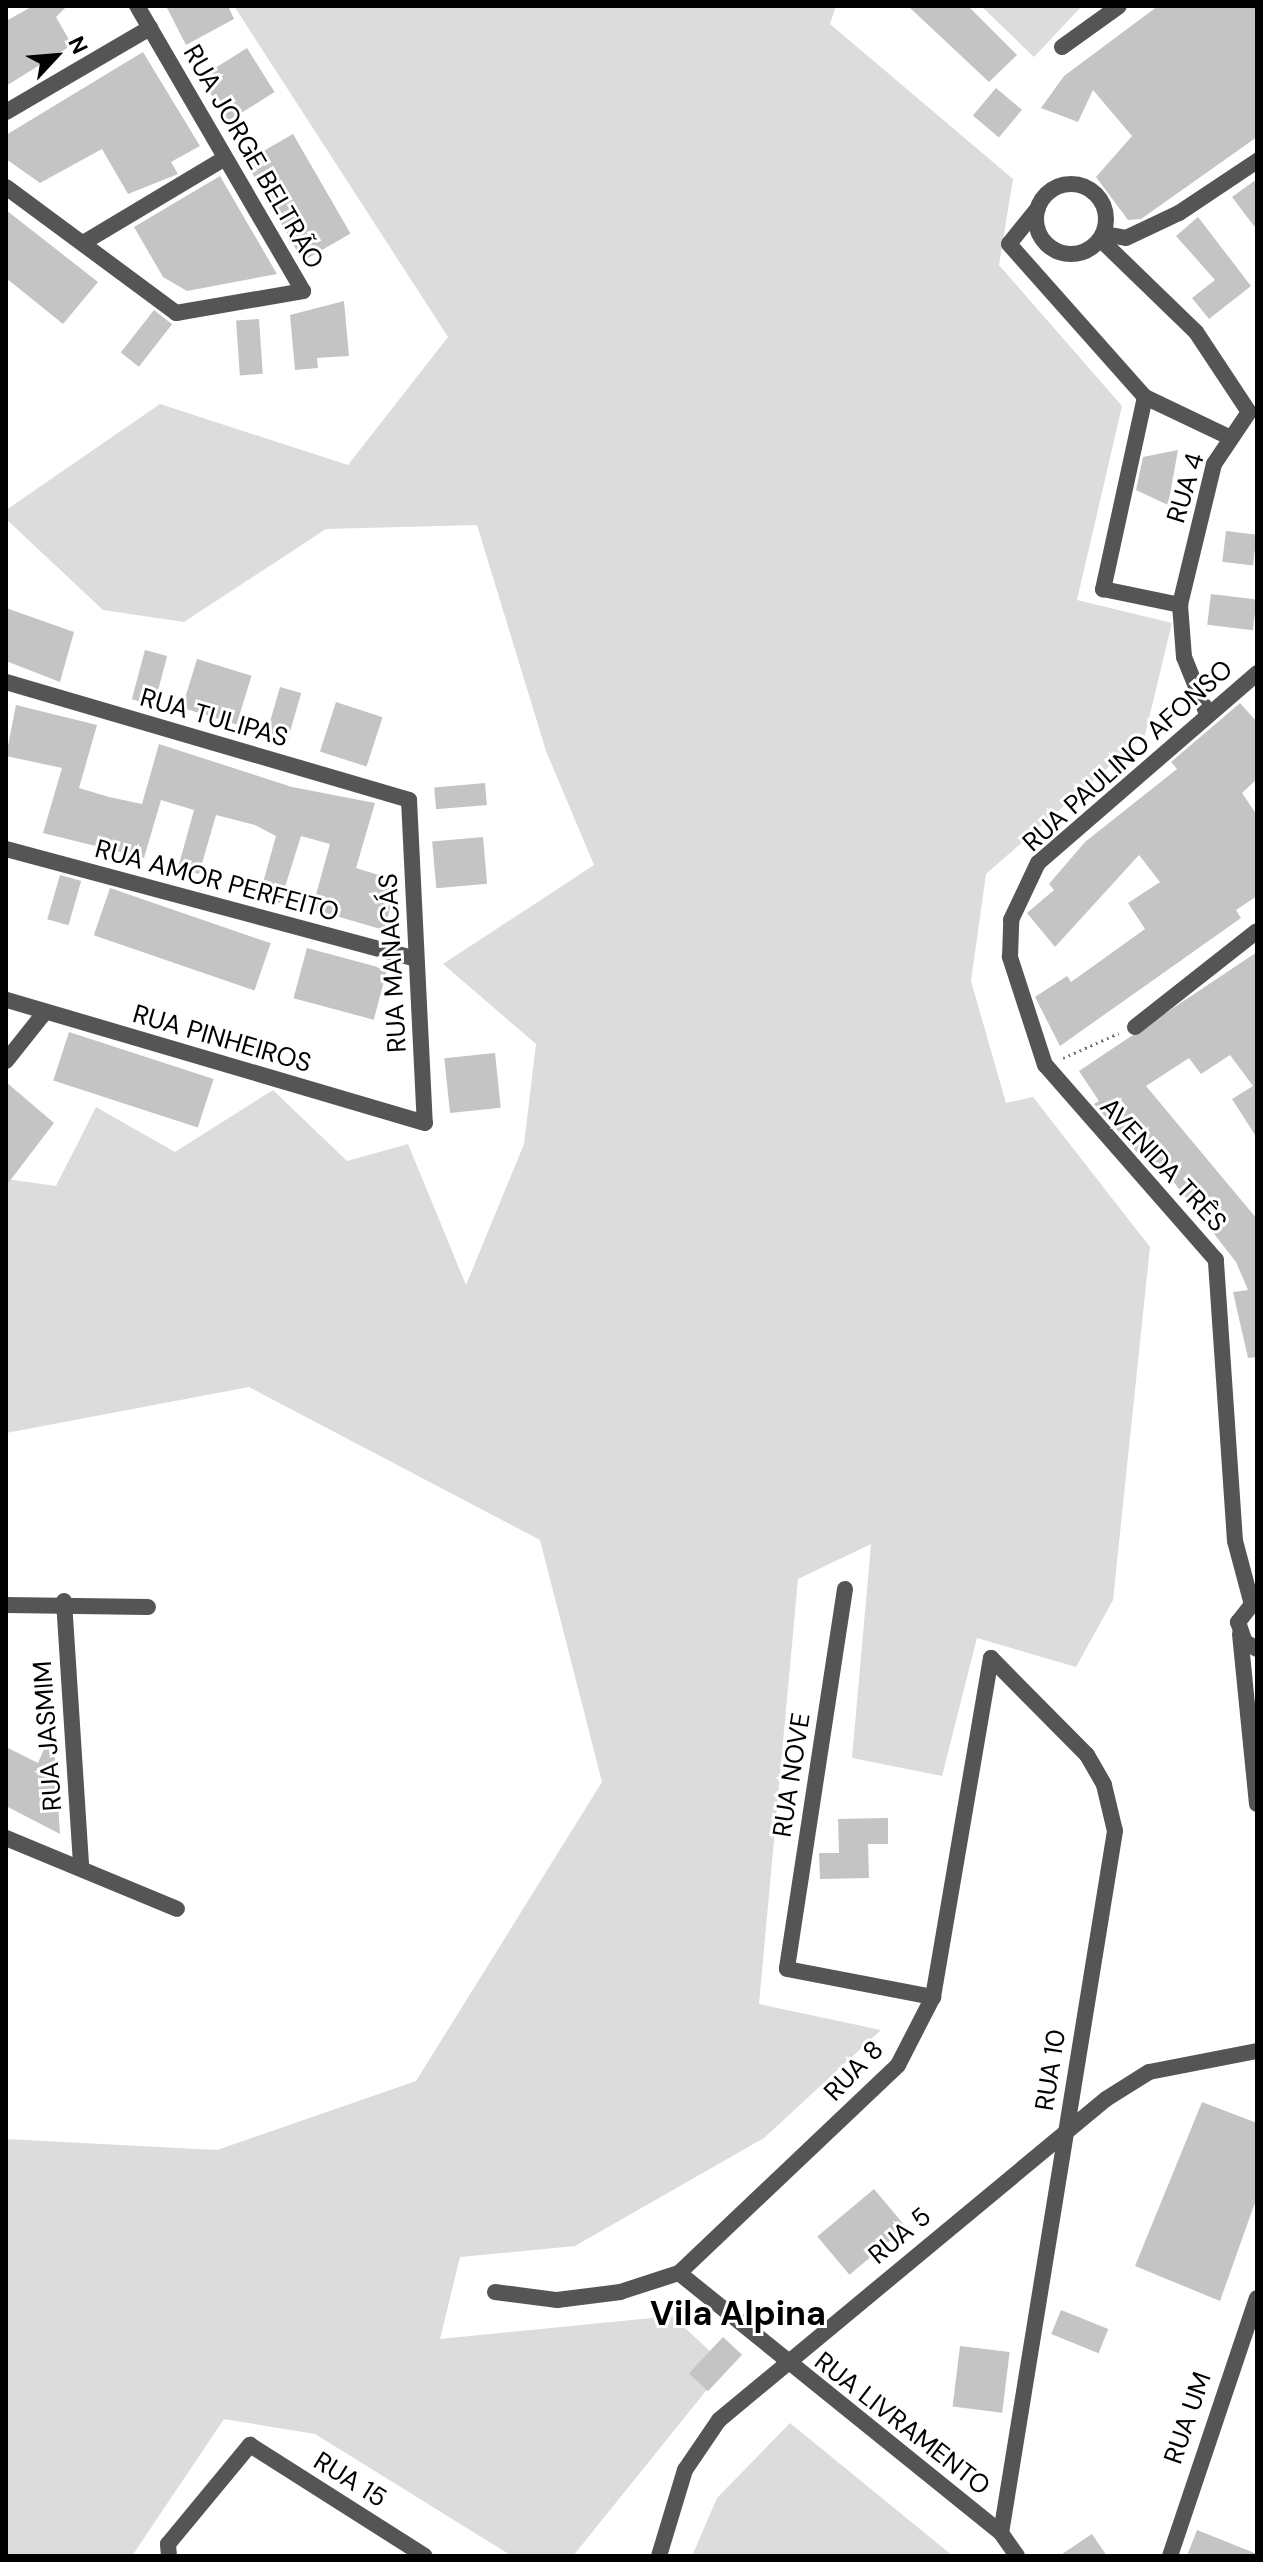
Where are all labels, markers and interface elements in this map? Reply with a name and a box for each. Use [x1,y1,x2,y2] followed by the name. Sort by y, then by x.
[16,16,96,96] north arrow
[61,32,95,59] text: N
[176,39,330,275] street label: RUA JORGE BELTRÃO
[1161,449,1211,527] street label: RUA 4
[1017,654,1239,858] street label: RUA PAULINO AFONSO
[136,682,292,754] street label: RUA TULIPAS
[92,833,342,929] street label: RUA AMOR PERFEITO
[373,872,413,1054] street label: RUA MANACÁS
[129,999,315,1079] street label: RUA PINHEIROS
[1093,1092,1233,1238] street label: AVENIDA TRÊS
[27,1660,69,1812] street label: RUA JASMIM
[767,1711,817,1839] street label: RUA NOVE
[1029,2027,1073,2113] street label: RUA 10
[818,2034,890,2108] street label: RUA 8
[862,2201,938,2271] street label: RUA 5
[650,2294,826,2334] district label: Vila Alpina
[808,2346,996,2502] street label: RUA LIVRAMENTO
[1158,2368,1218,2468] street label: RUA UM
[308,2446,392,2514] street label: RUA 15

